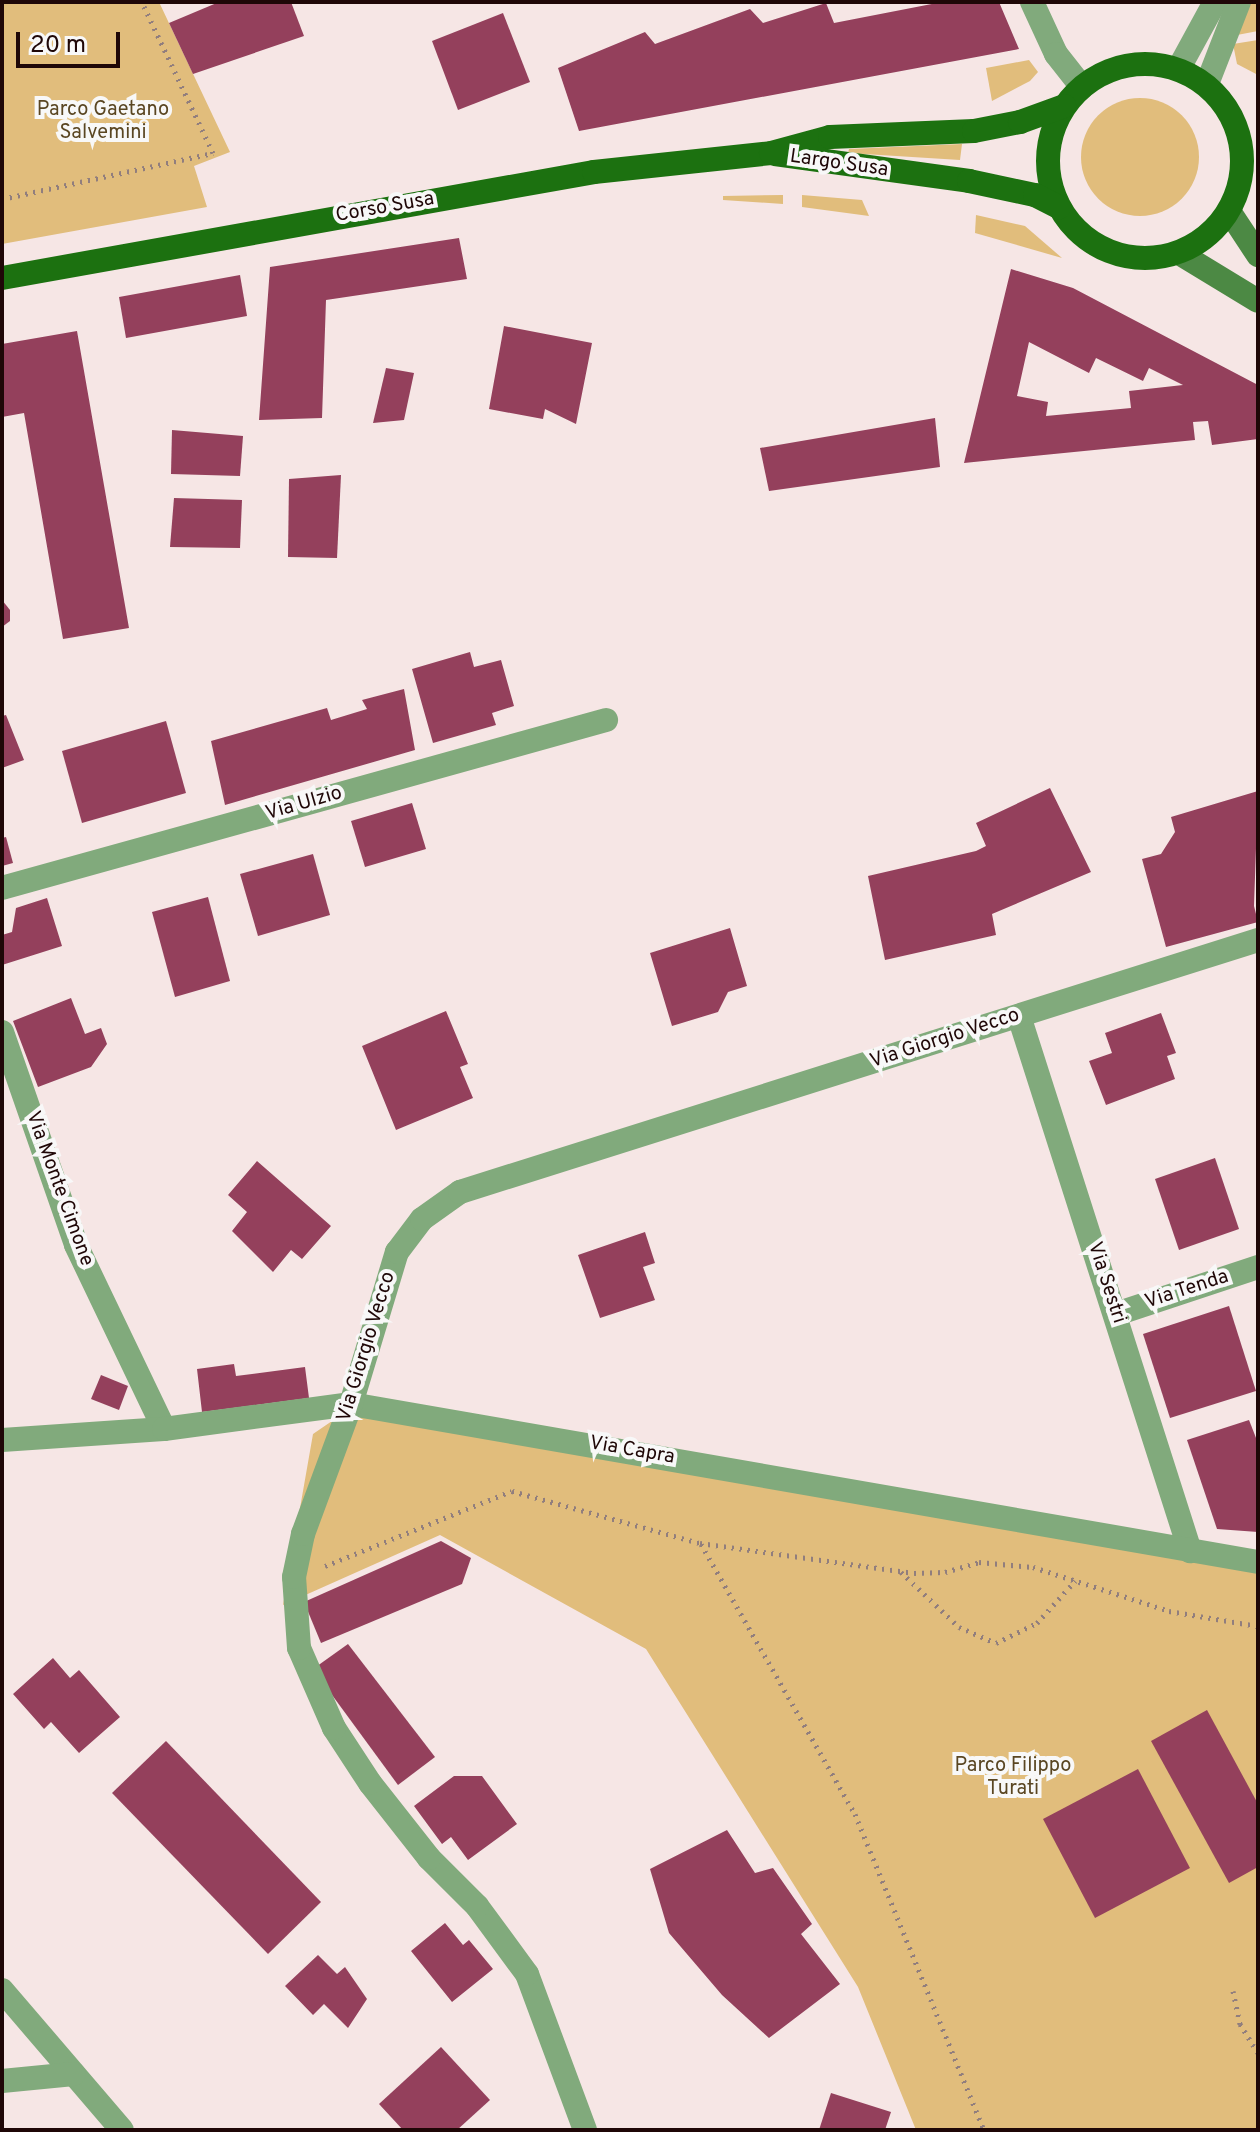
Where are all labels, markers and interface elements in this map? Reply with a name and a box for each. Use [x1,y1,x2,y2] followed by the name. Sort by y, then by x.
[20,16,124,66] scale bar
[30,31,86,61] text: 20 m
[37,98,169,145] park label: Parco Gaetano Salvemini
[788,145,890,183] street label: Largo Susa
[334,188,436,228] street label: Corso Susa
[263,782,345,826] street label: Via Ulzio
[867,1003,1023,1075] street label: Via Giorgio Vecco
[20,1108,98,1270] street label: Via Monte Cimone
[1082,1239,1130,1327] street label: Via Sestri
[1142,1265,1232,1315] street label: Via Tenda
[333,1269,401,1425] street label: Via Giorgio Vecco
[587,1432,677,1470] street label: Via Capra
[955,1754,1071,1801] park label: Parco Filippo Turati

